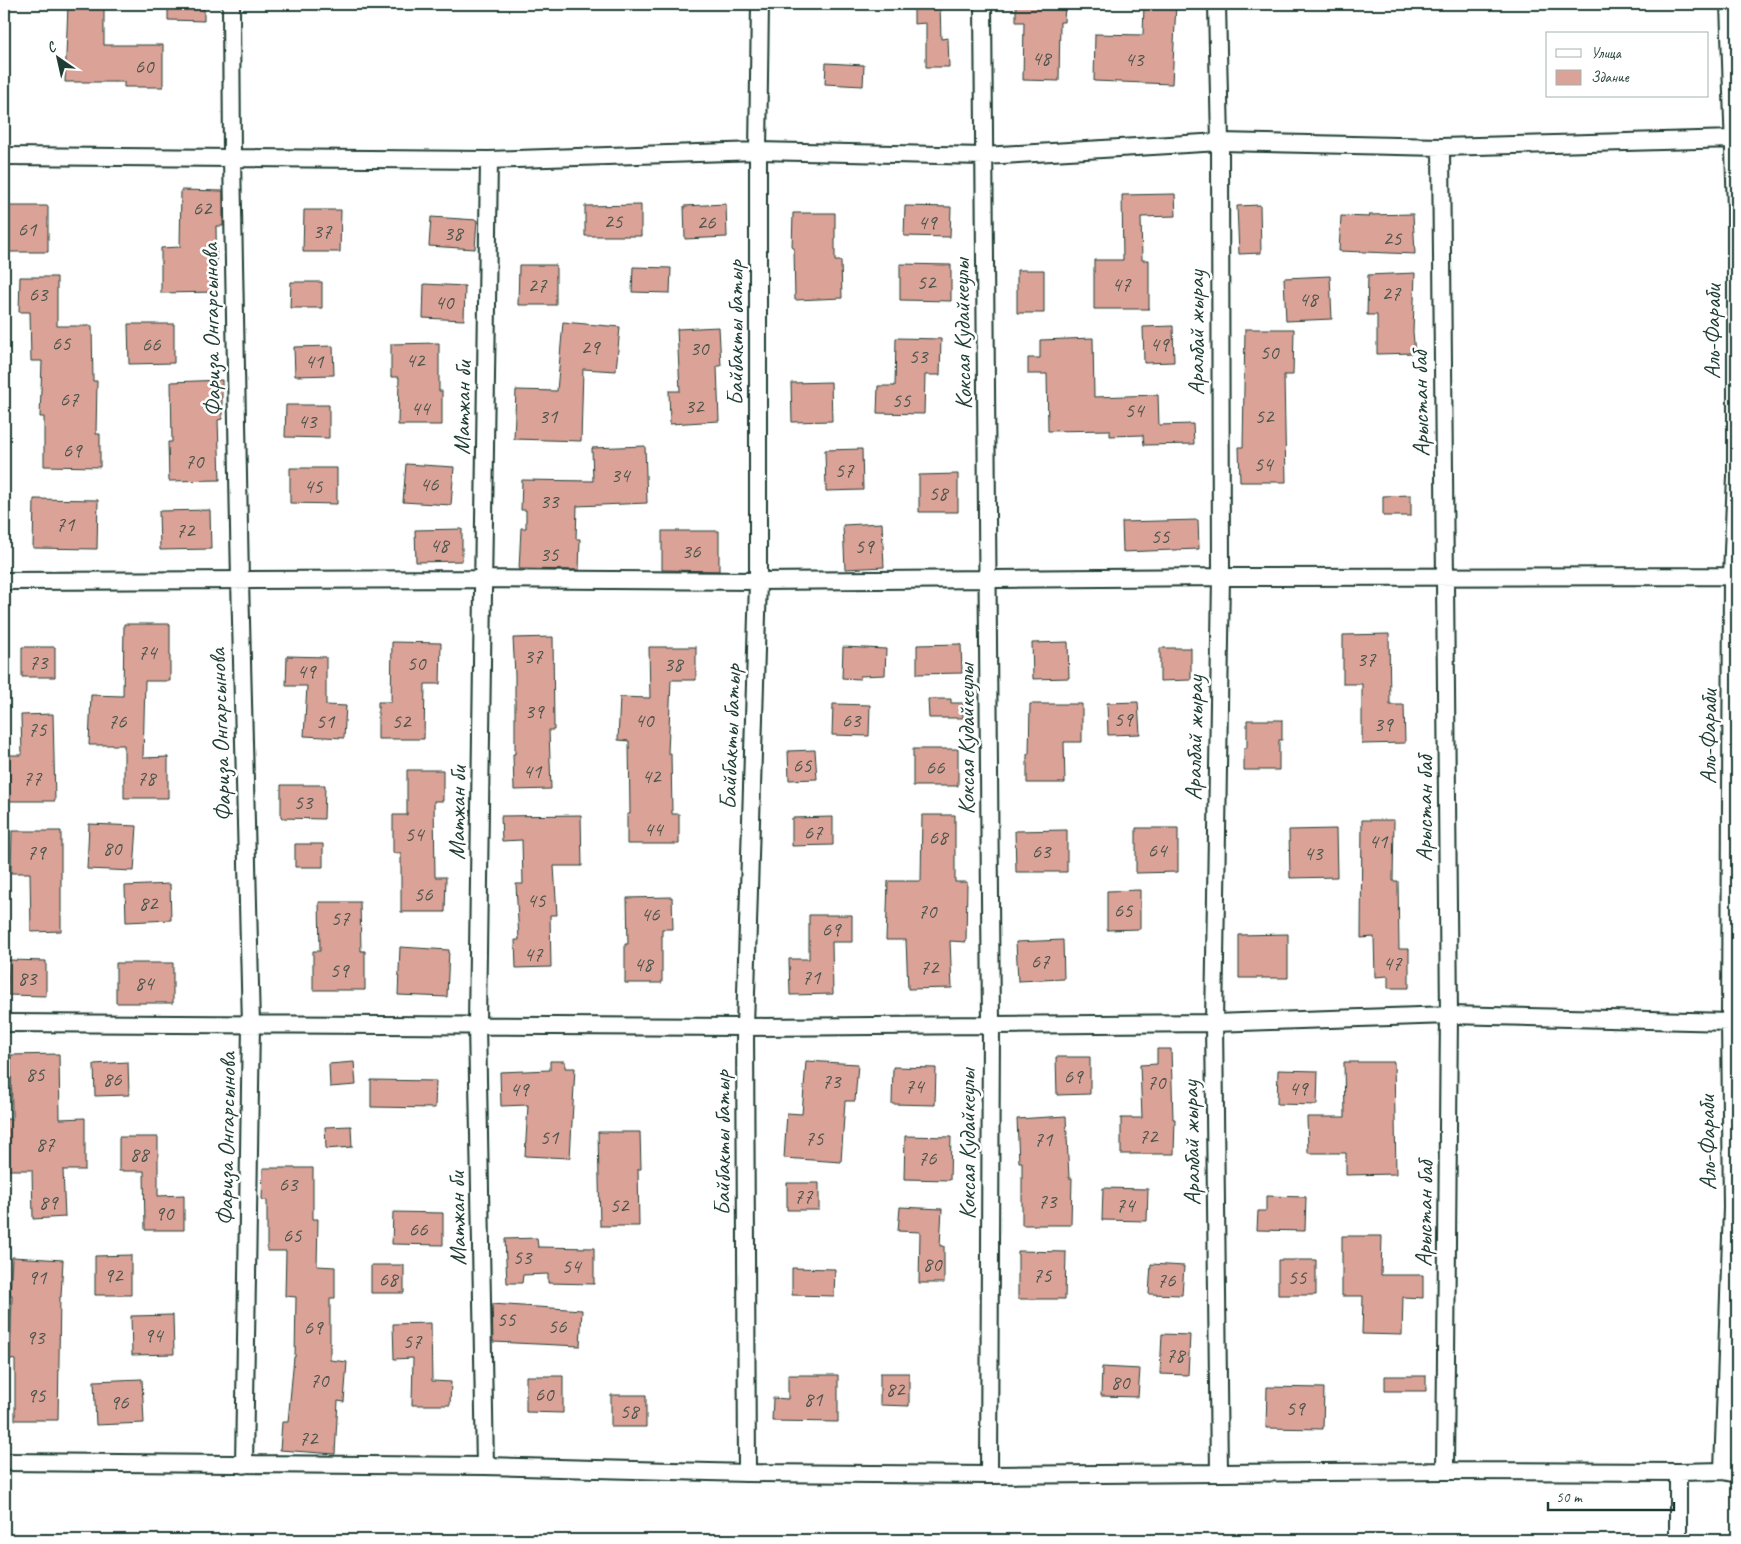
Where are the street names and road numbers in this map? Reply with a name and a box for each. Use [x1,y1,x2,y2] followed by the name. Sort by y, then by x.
[194,242,228,417] street label: Фариза Онгарсынова
[946,256,978,410] street label: Коксая Кудайкеулы
[720,259,750,406] street label: Байбакты батыр
[1181,269,1211,396] street label: Аралбай жырау
[1697,282,1727,379] street label: Аль-Фараби
[1404,346,1436,457] street label: Арыстан баб
[446,359,478,455] street label: Матжан би
[202,646,238,822] street label: Фариза Онгарсынова
[951,661,981,814] street label: Коксая Кудайкеулы
[712,663,748,810] street label: Байбакты батыр
[1178,673,1210,801] street label: Аралбай жырау
[1693,687,1723,784] street label: Аль-Фараби
[1409,752,1439,862] street label: Арыстан баб
[441,764,473,860] street label: Матжан би
[209,1051,243,1226] street label: Фариза Онгарсынова
[952,1066,982,1219] street label: Коксая Кудайкеулы
[707,1069,737,1216] street label: Байбакты батыр
[1175,1078,1207,1206] street label: Аралбай жырау
[1691,1093,1723,1191] street label: Аль-Фараби
[1408,1156,1440,1267] street label: Арыстан баб
[441,1170,473,1266] street label: Матжан би

